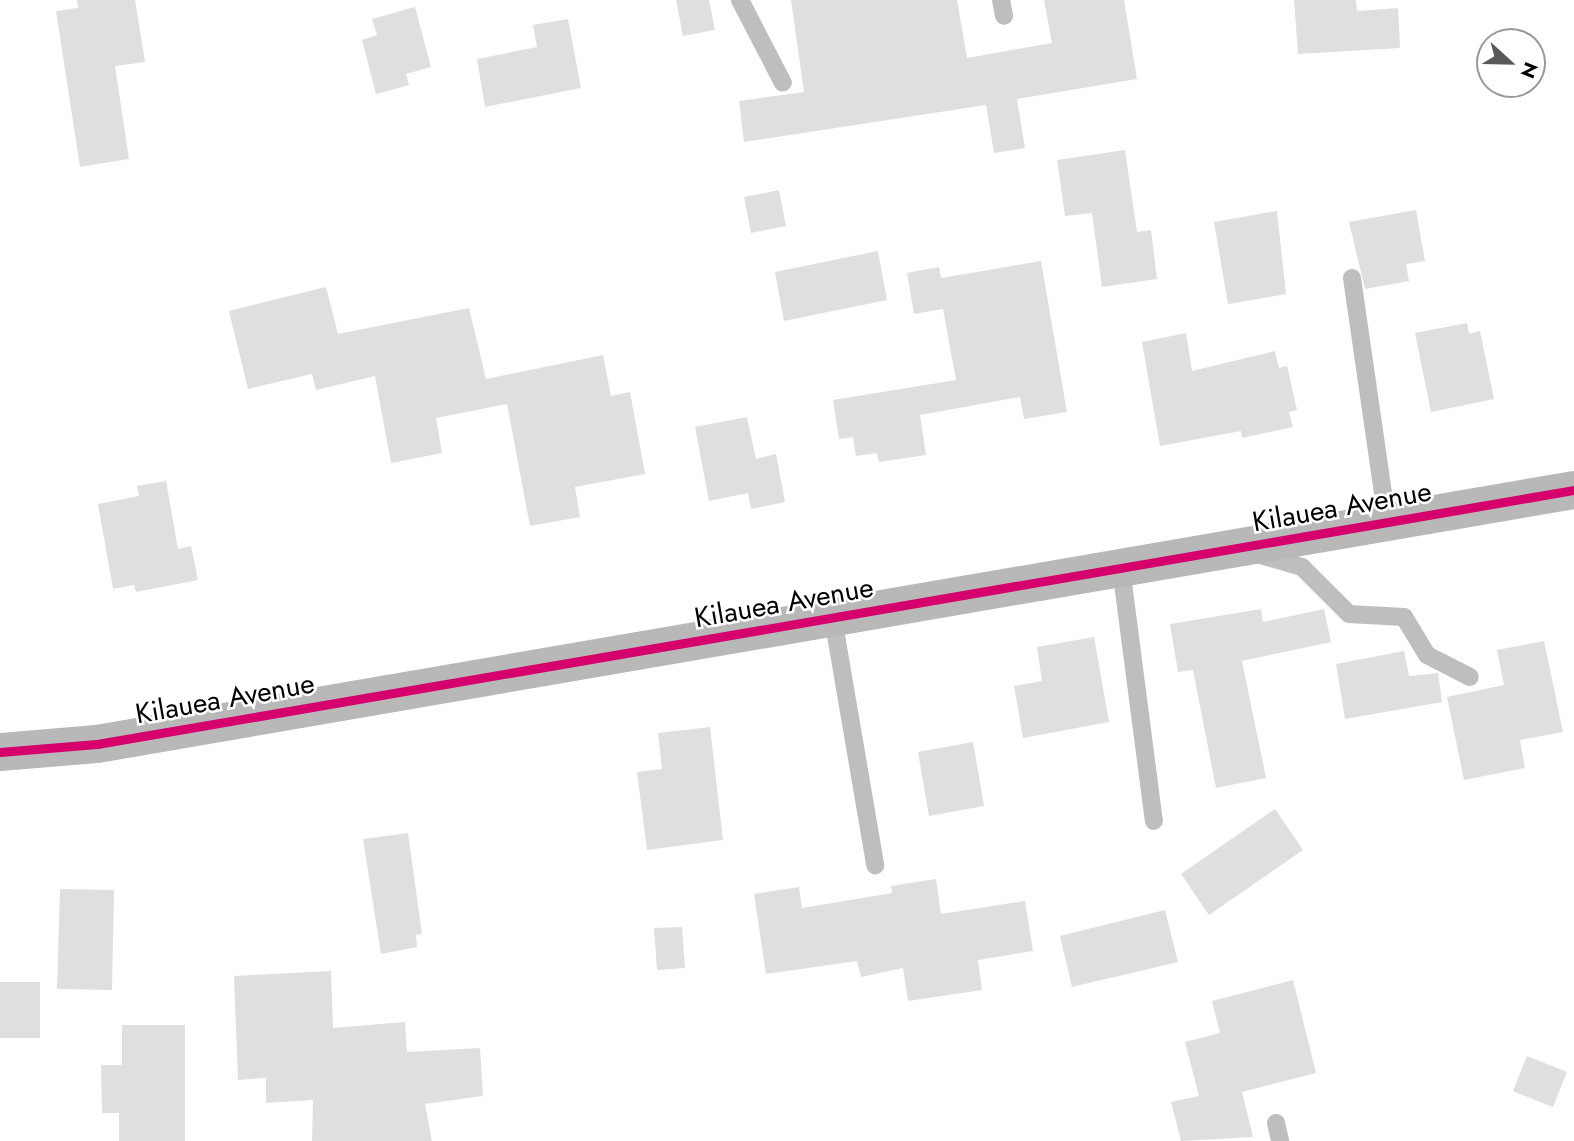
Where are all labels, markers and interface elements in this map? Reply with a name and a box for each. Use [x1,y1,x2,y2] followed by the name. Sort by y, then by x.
[1476,28,1546,98] north arrow
[1514,58,1544,82] text: N
[1250,475,1434,539] street label: Kilauea Avenue
[692,571,876,635] street label: Kilauea Avenue
[133,667,317,731] street label: Kilauea Avenue

